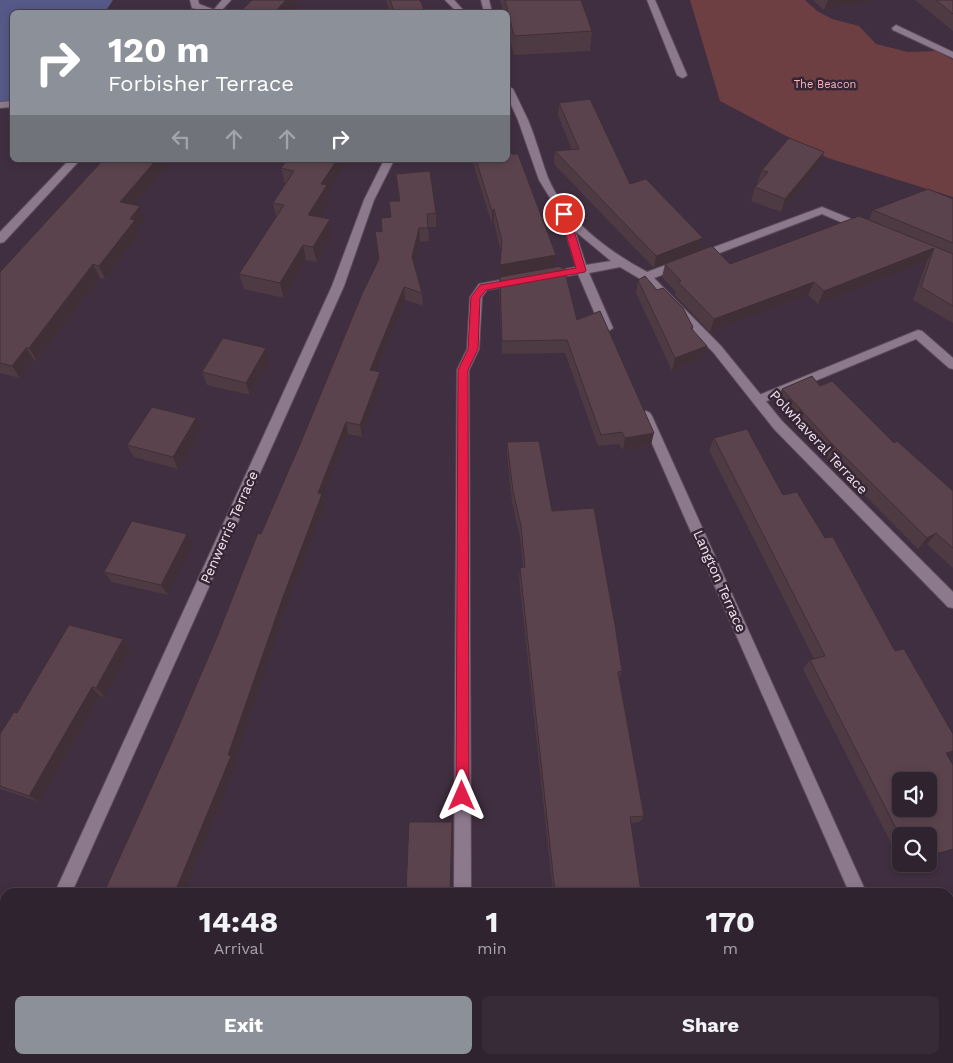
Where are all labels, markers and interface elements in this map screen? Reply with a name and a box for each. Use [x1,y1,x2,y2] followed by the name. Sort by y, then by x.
[108,29,209,71] text: 120 m
[25,30,90,95] icon: right
[108,71,294,96] text: Forbisher Terrace
[794,78,856,91] park label: The Beacon
[167,125,195,153] icon: left
[220,125,248,153] icon: ahead
[273,125,301,153] icon: ahead
[326,125,354,153] icon: right
[543,193,585,235] pin
[550,200,578,228] icon: arrive
[767,387,871,497] street label: Polwhaveral Terrace
[197,468,261,586] street label: Penwerris Terrace
[690,528,750,634] street label: Langton Terrace
[435,769,487,821] position arrow
[892,772,937,872] map controls
[892,772,937,817] button: sound
[892,827,937,872] button: search
[199,904,278,939] text: 14:48
[485,904,498,939] text: 1
[705,904,755,939] text: 170
[214,939,264,958] text: Arrival
[477,939,507,958] text: min
[723,939,738,958] text: m
[15,996,472,1054] button: Exit
[482,996,939,1054] button: Share

